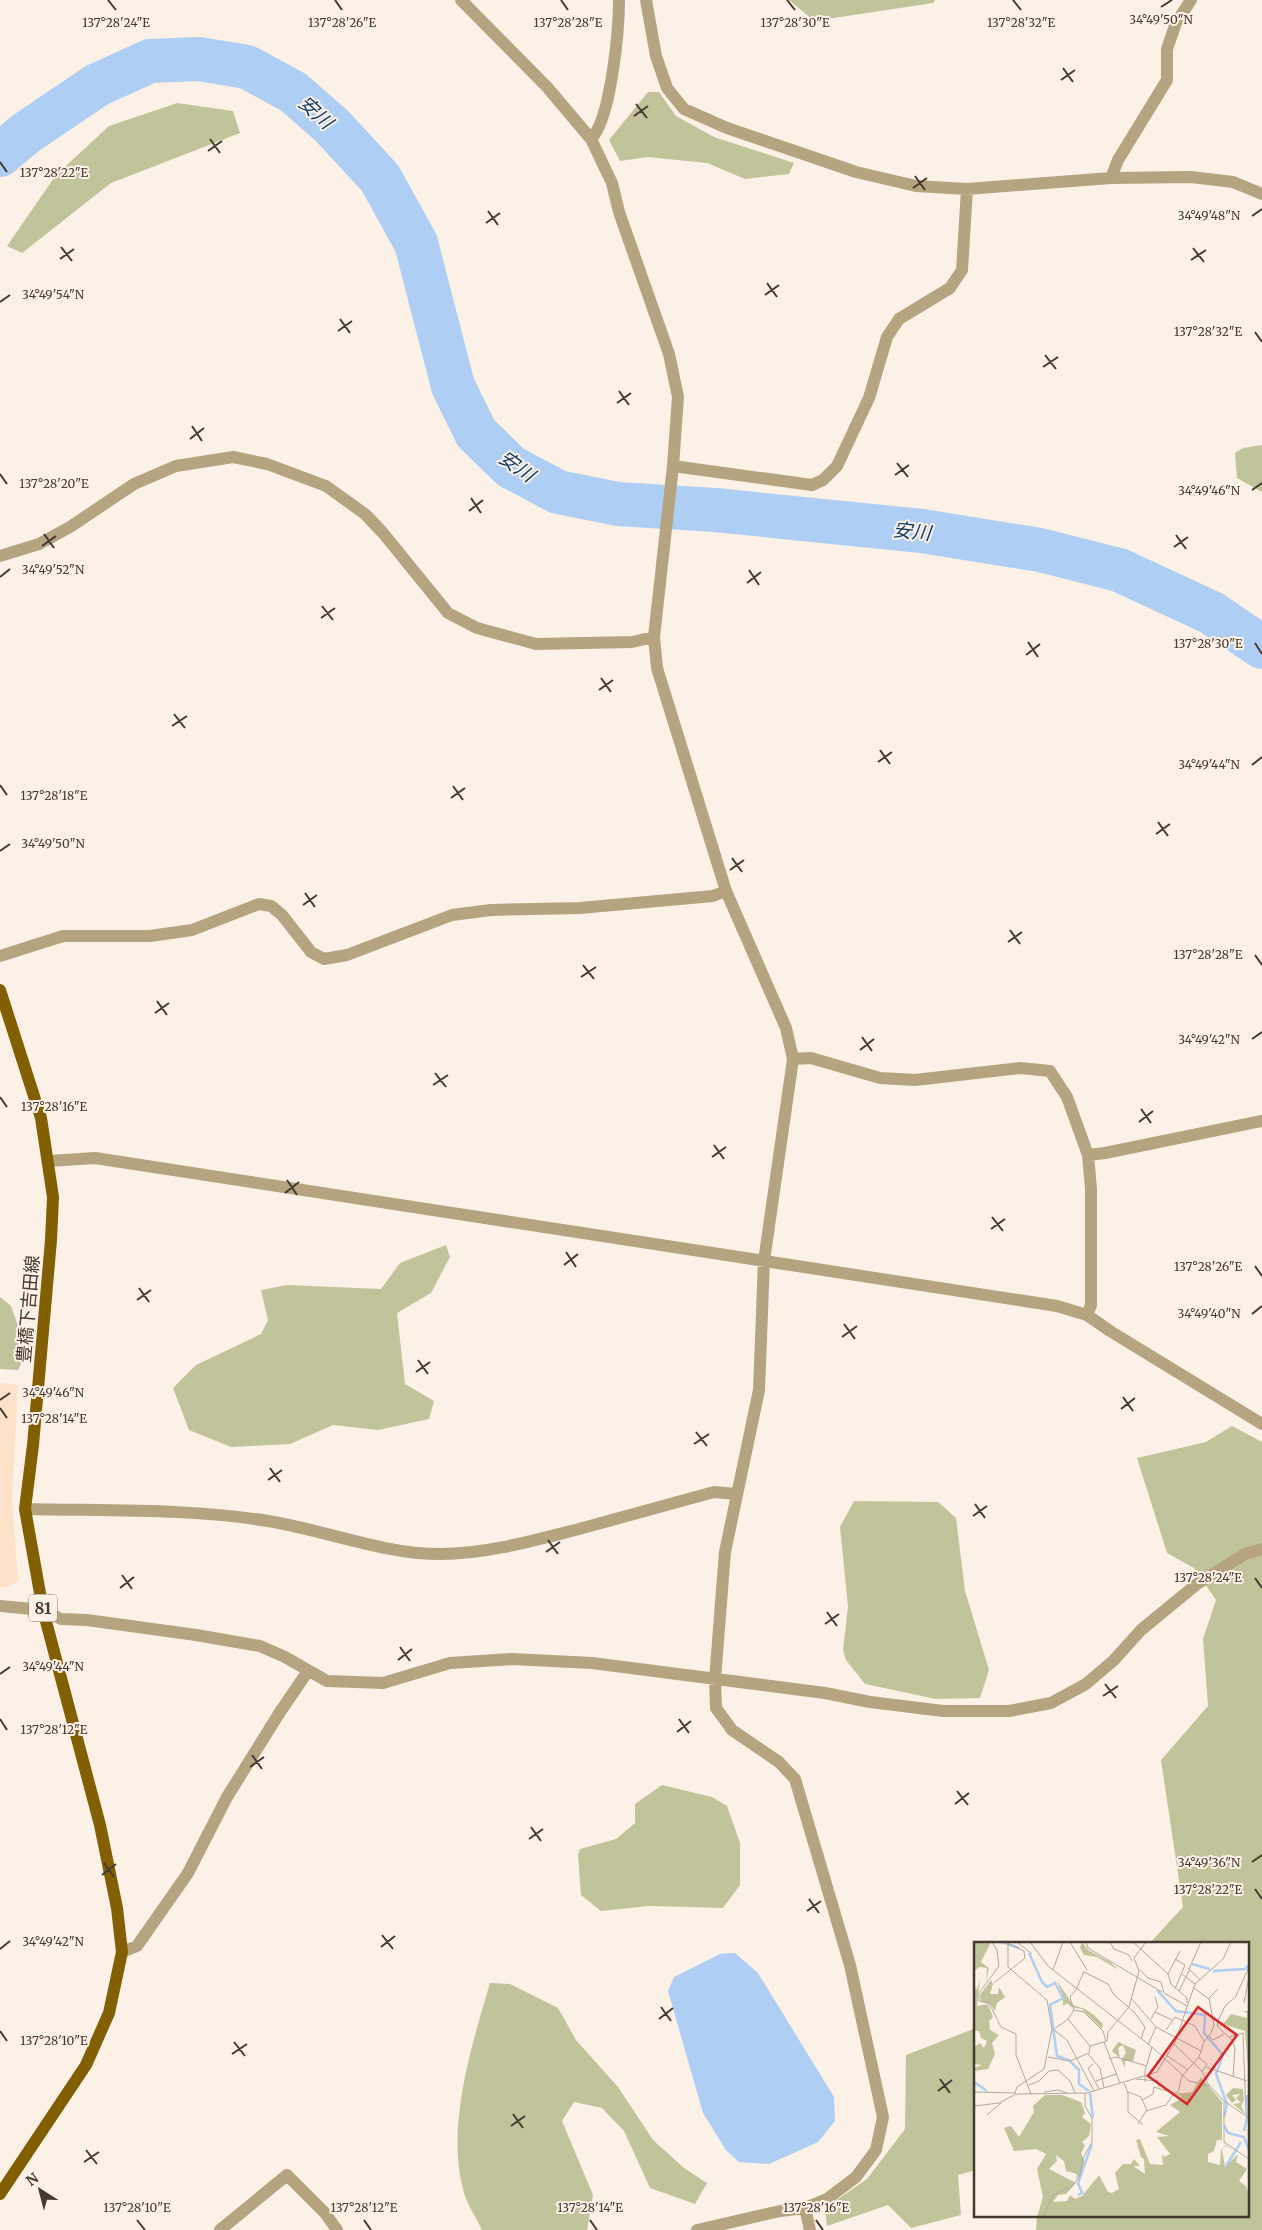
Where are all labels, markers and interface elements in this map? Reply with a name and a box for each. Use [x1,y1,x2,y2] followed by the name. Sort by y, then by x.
[1129,12,1193,27] text: 34°49'50"N
[82,15,150,30] text: 137°28'24"E
[308,15,376,30] text: 137°28'26"E
[534,15,603,30] text: 137°28'28"E
[760,15,830,30] text: 137°28'30"E
[987,15,1055,30] text: 137°28'32"E
[294,90,340,135] water label: 安川
[20,165,89,180] text: 137°28'22"E
[1178,208,1241,223] text: 34°49'48"N
[22,287,85,302] text: 34°49'54"N
[1174,324,1242,339] text: 137°28'32"E
[495,445,541,488] water label: 安川
[19,476,89,491] text: 137°28'20"E
[1178,483,1241,498] text: 34°49'46"N
[892,517,934,545] water label: 安川
[22,562,85,577] text: 34°49'52"N
[1173,636,1243,651] text: 137°28'30"E
[1178,757,1241,772] text: 34°49'44"N
[21,788,88,803] text: 137°28'18"E
[21,836,85,851] text: 34°49'50"N
[1174,947,1243,962] text: 137°28'28"E
[1178,1032,1241,1047] text: 34°49'42"N
[21,1099,87,1114] text: 137°28'16"E
[12,1254,44,1364] street label: 豊橋下吉田線
[1174,1259,1242,1274] text: 137°28'26"E
[1177,1306,1241,1321] text: 34°49'40"N
[22,1385,85,1400] text: 34°49'46"N
[21,1411,87,1426] text: 137°28'14"E
[1174,1570,1242,1585] text: 137°28'24"E
[29,1595,57,1622] road number: 81
[22,1659,85,1674] text: 34°49'44"N
[21,1722,88,1737] text: 137°28'12"E
[1178,1855,1241,1870] text: 34°49'36"N
[1174,1882,1243,1897] text: 137°28'22"E
[22,1934,85,1949] text: 34°49'42"N
[974,1942,1250,2218] inset map
[20,2033,88,2048] text: 137°28'10"E
[15,2165,65,2215] north arrow
[23,2169,42,2190] text: N
[103,2200,171,2215] text: 137°28'10"E
[331,2200,398,2215] text: 137°28'12"E
[557,2200,623,2215] text: 137°28'14"E
[783,2200,849,2215] text: 137°28'16"E

